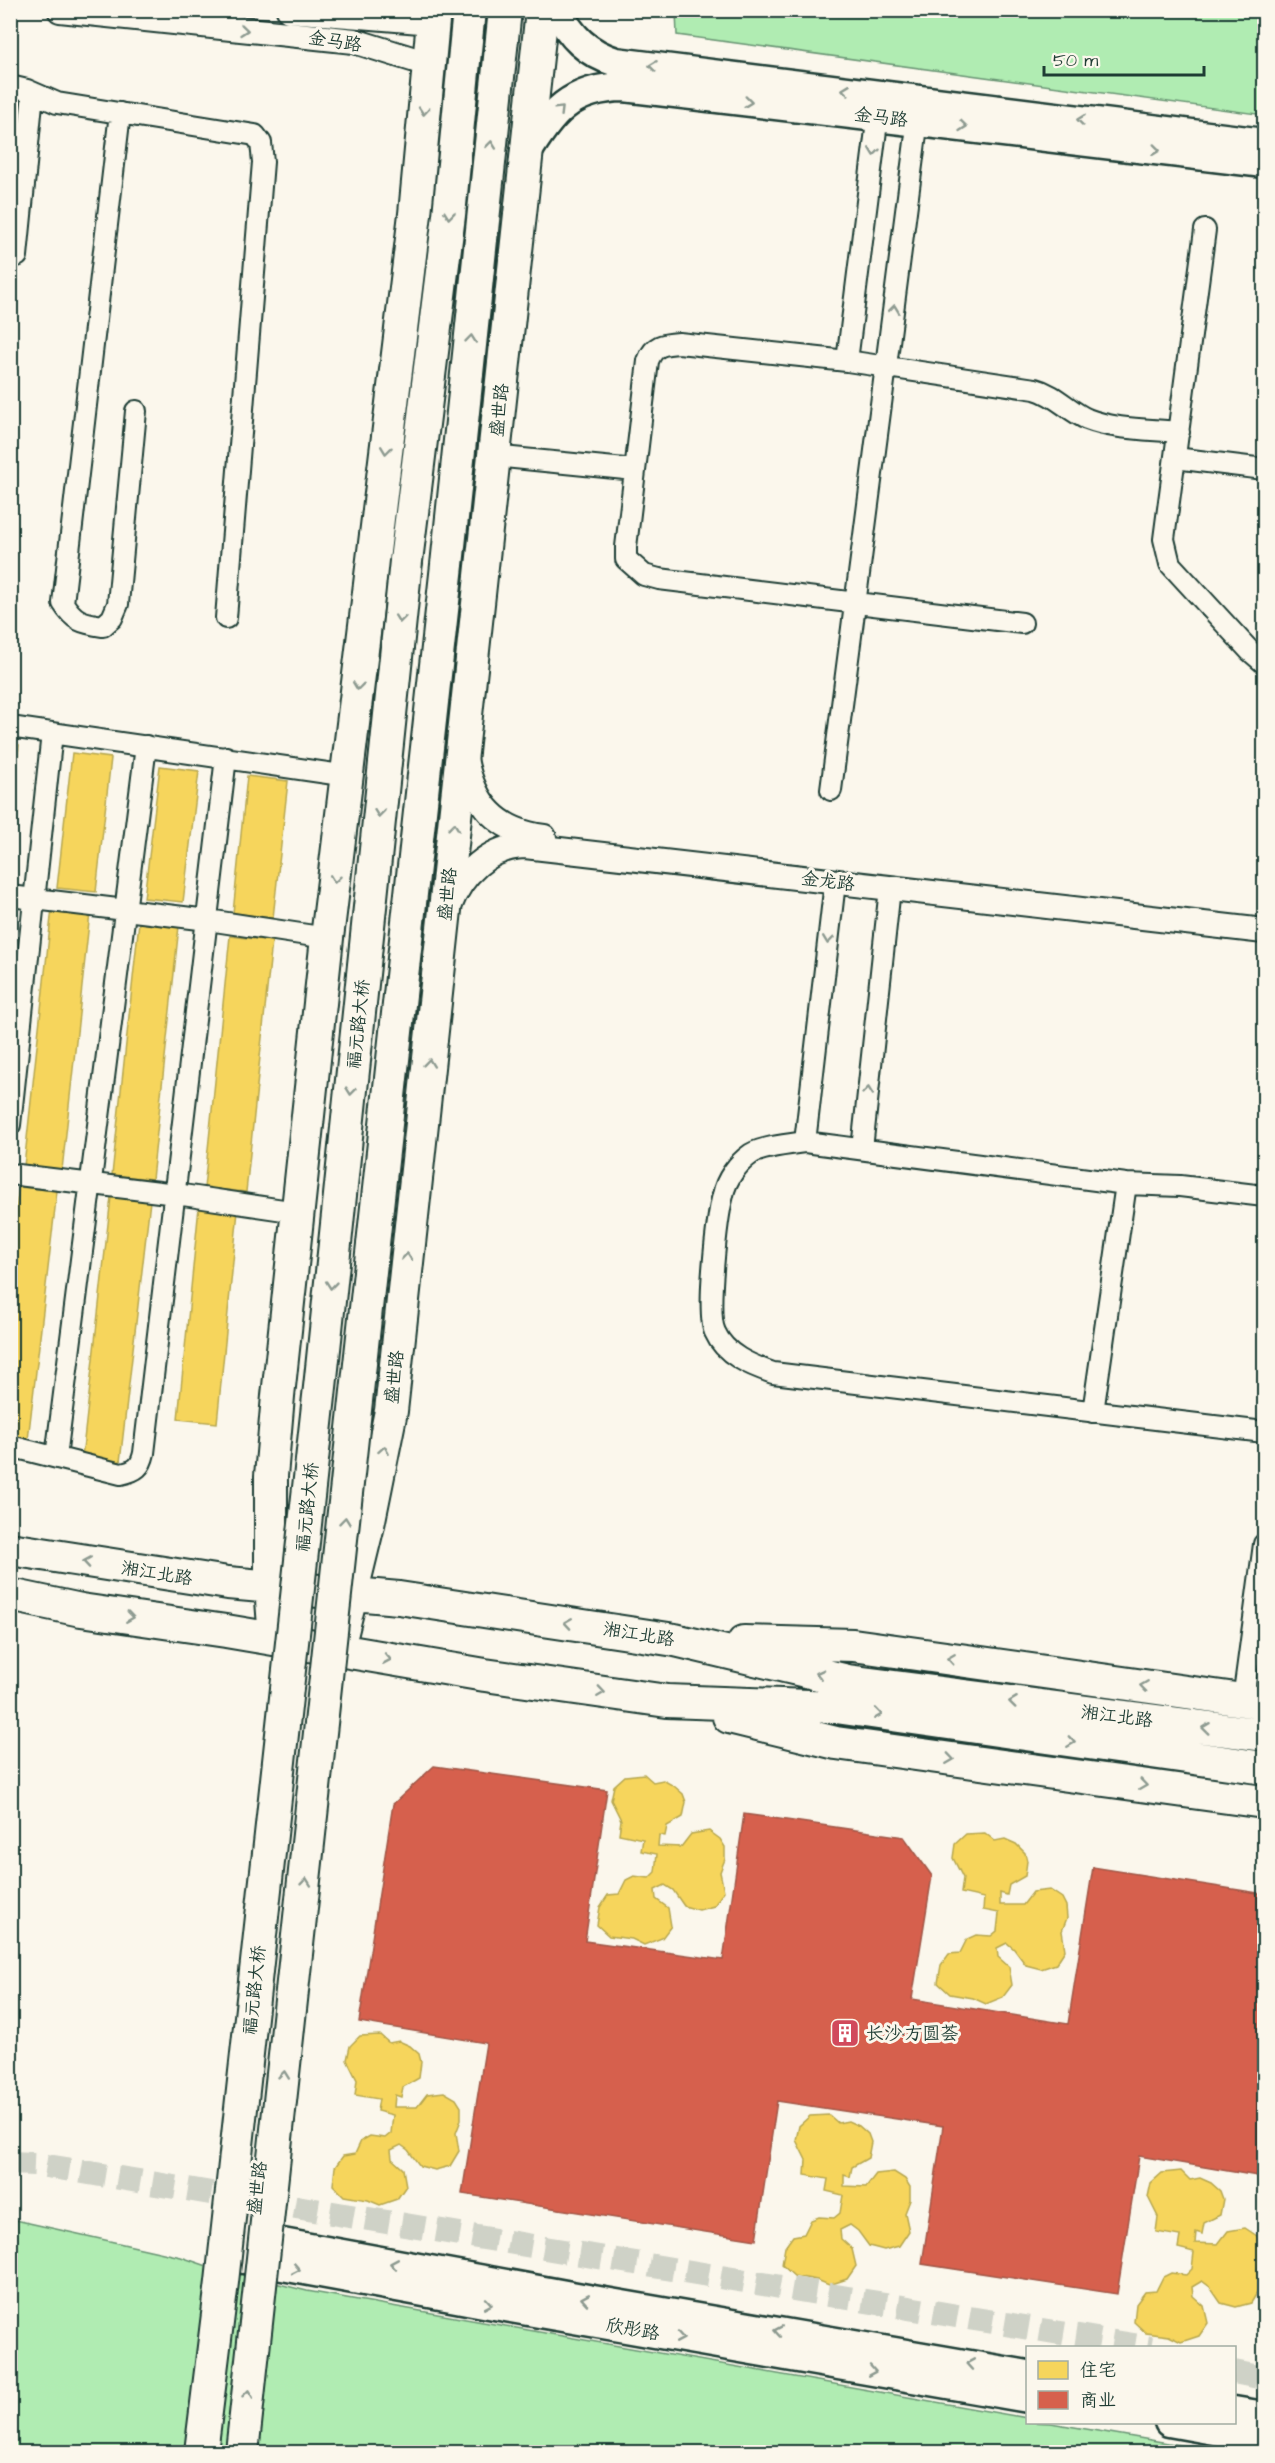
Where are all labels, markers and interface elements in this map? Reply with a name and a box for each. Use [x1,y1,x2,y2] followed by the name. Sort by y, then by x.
[239,23,248,35] one-way arrow
[306,25,364,58] street label: 金马路
[1044,39,1204,77] scale bar
[1053,48,1098,73] text: 50 m
[648,61,657,73] one-way arrow
[842,84,851,97] one-way arrow
[744,95,753,107] one-way arrow
[853,102,909,133] street label: 金马路
[418,106,431,115] one-way arrow
[553,106,564,117] one-way arrow
[1077,114,1086,127] one-way arrow
[958,119,967,132] one-way arrow
[484,141,497,150] one-way arrow
[1152,143,1161,155] one-way arrow
[868,148,880,157] one-way arrow
[443,210,456,220] one-way arrow
[887,305,900,314] one-way arrow
[464,335,477,344] one-way arrow
[484,382,515,438] street label: 盛世路
[380,446,393,455] one-way arrow
[394,614,407,624] one-way arrow
[352,681,365,690] one-way arrow
[373,808,386,818] one-way arrow
[447,823,460,832] one-way arrow
[432,866,463,922] street label: 盛世路
[800,866,856,897] street label: 金龙路
[329,875,341,884] one-way arrow
[823,935,835,944] one-way arrow
[341,978,376,1070] street label: 福元路大桥
[422,1058,434,1068] one-way arrow
[345,1086,358,1095] one-way arrow
[861,1087,874,1096] one-way arrow
[401,1252,413,1261] one-way arrow
[325,1280,338,1289] one-way arrow
[379,1349,410,1405] street label: 盛世路
[377,1446,389,1455] one-way arrow
[290,1461,325,1553] street label: 福元路大桥
[338,1516,351,1525] one-way arrow
[82,1556,91,1568] one-way arrow
[119,1556,194,1591] street label: 湘江北路
[125,1611,135,1623] one-way arrow
[601,1617,676,1652] street label: 湘江北路
[563,1618,572,1630] one-way arrow
[382,1653,392,1665] one-way arrow
[946,1653,956,1666] one-way arrow
[816,1668,826,1681] one-way arrow
[1140,1680,1149,1692] one-way arrow
[596,1685,605,1697] one-way arrow
[1009,1697,1018,1709] one-way arrow
[1080,1700,1154,1733] street label: 湘江北路
[874,1707,883,1719] one-way arrow
[1202,1722,1211,1734] one-way arrow
[1067,1735,1076,1747] one-way arrow
[946,1752,955,1764] one-way arrow
[1139,1778,1148,1791] one-way arrow
[299,1877,312,1886] one-way arrow
[237,1944,272,2036] street label: 福元路大桥
[829,2017,861,2049] building icon: 长沙·方圆荟
[866,2021,959,2046] place label: 长沙·方圆荟
[277,2071,290,2080] one-way arrow
[242,2160,273,2216] street label: 盛世路
[389,2258,399,2271] one-way arrow
[291,2262,301,2275] one-way arrow
[581,2293,590,2305] one-way arrow
[483,2297,493,2310] one-way arrow
[604,2312,662,2346] street label: 欣彤路
[773,2325,783,2338] one-way arrow
[675,2331,685,2344] one-way arrow
[1026,2346,1236,2424] legend
[1080,2358,1116,2383] text: 住宅
[965,2359,975,2371] one-way arrow
[867,2364,877,2377] one-way arrow
[1080,2388,1116,2413] text: 商业
[241,2390,254,2399] one-way arrow

